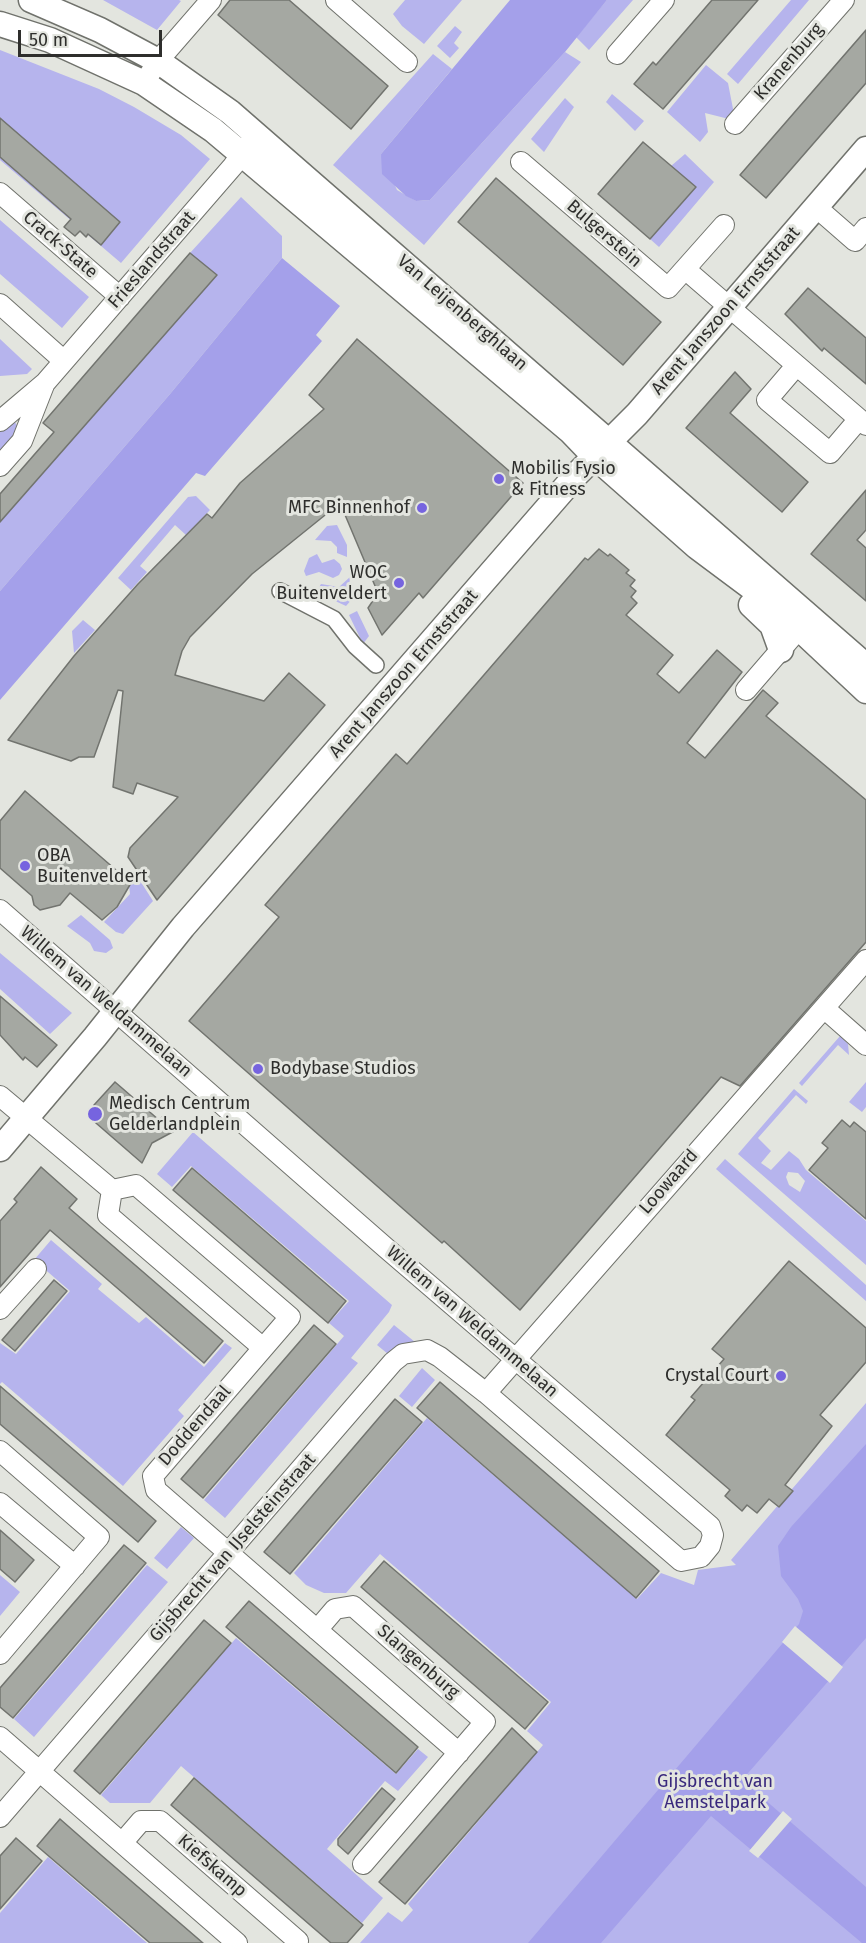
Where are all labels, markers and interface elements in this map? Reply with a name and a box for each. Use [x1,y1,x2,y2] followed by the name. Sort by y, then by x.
[21,18,165,56] scale bar
[750,19,828,105] street label: Kranenburg
[29,29,68,51] text: 50 m
[562,196,646,272] street label: Bulgerstein
[18,207,102,283] street label: Crack-State
[104,207,200,313] street label: Frieslandstraat
[647,223,805,399] street label: Arent Janszoon Ernststraat
[392,251,532,375] street label: Van Leijenberghlaan
[511,458,616,500] place label: Mobilis Fysio & Fitness
[492,472,506,486] marker: Mobilis Fysio & Fitness
[288,497,410,519] place label: MFC Binnenhof
[415,501,429,515] marker: MFC Binnenhof
[276,562,387,604] place label: WOC Buitenveldert
[392,576,406,590] marker: WOC Buitenveldert
[325,586,483,762] street label: Arent Janszoon Ernststraat
[37,845,148,888] place label: OBA Buitenveldert
[18,859,32,873] marker: OBA Buitenveldert
[16,922,196,1082] street label: Willem van Weldammelaan
[270,1058,416,1080] place label: Bodybase Studios
[251,1062,265,1076] marker: Bodybase Studios
[109,1093,250,1136] place label: Medisch Centrum Gelderlandplein
[86,1105,104,1123] marker: Medisch Centrum Gelderlandplein
[635,1145,703,1219] street label: Loowaard
[382,1242,562,1402] street label: Willem van Weldammelaan
[665,1365,769,1387] place label: Crystal Court
[774,1369,788,1383] marker: Crystal Court
[154,1381,236,1471] street label: Doddendaal
[145,1449,321,1647] street label: Gijsbrecht van IJselsteinstraat
[372,1620,464,1704] street label: Slangenburg
[657,1771,773,1814] park label: Gijsbrecht van Aemstelpark
[173,1830,251,1902] street label: Kiefskamp

